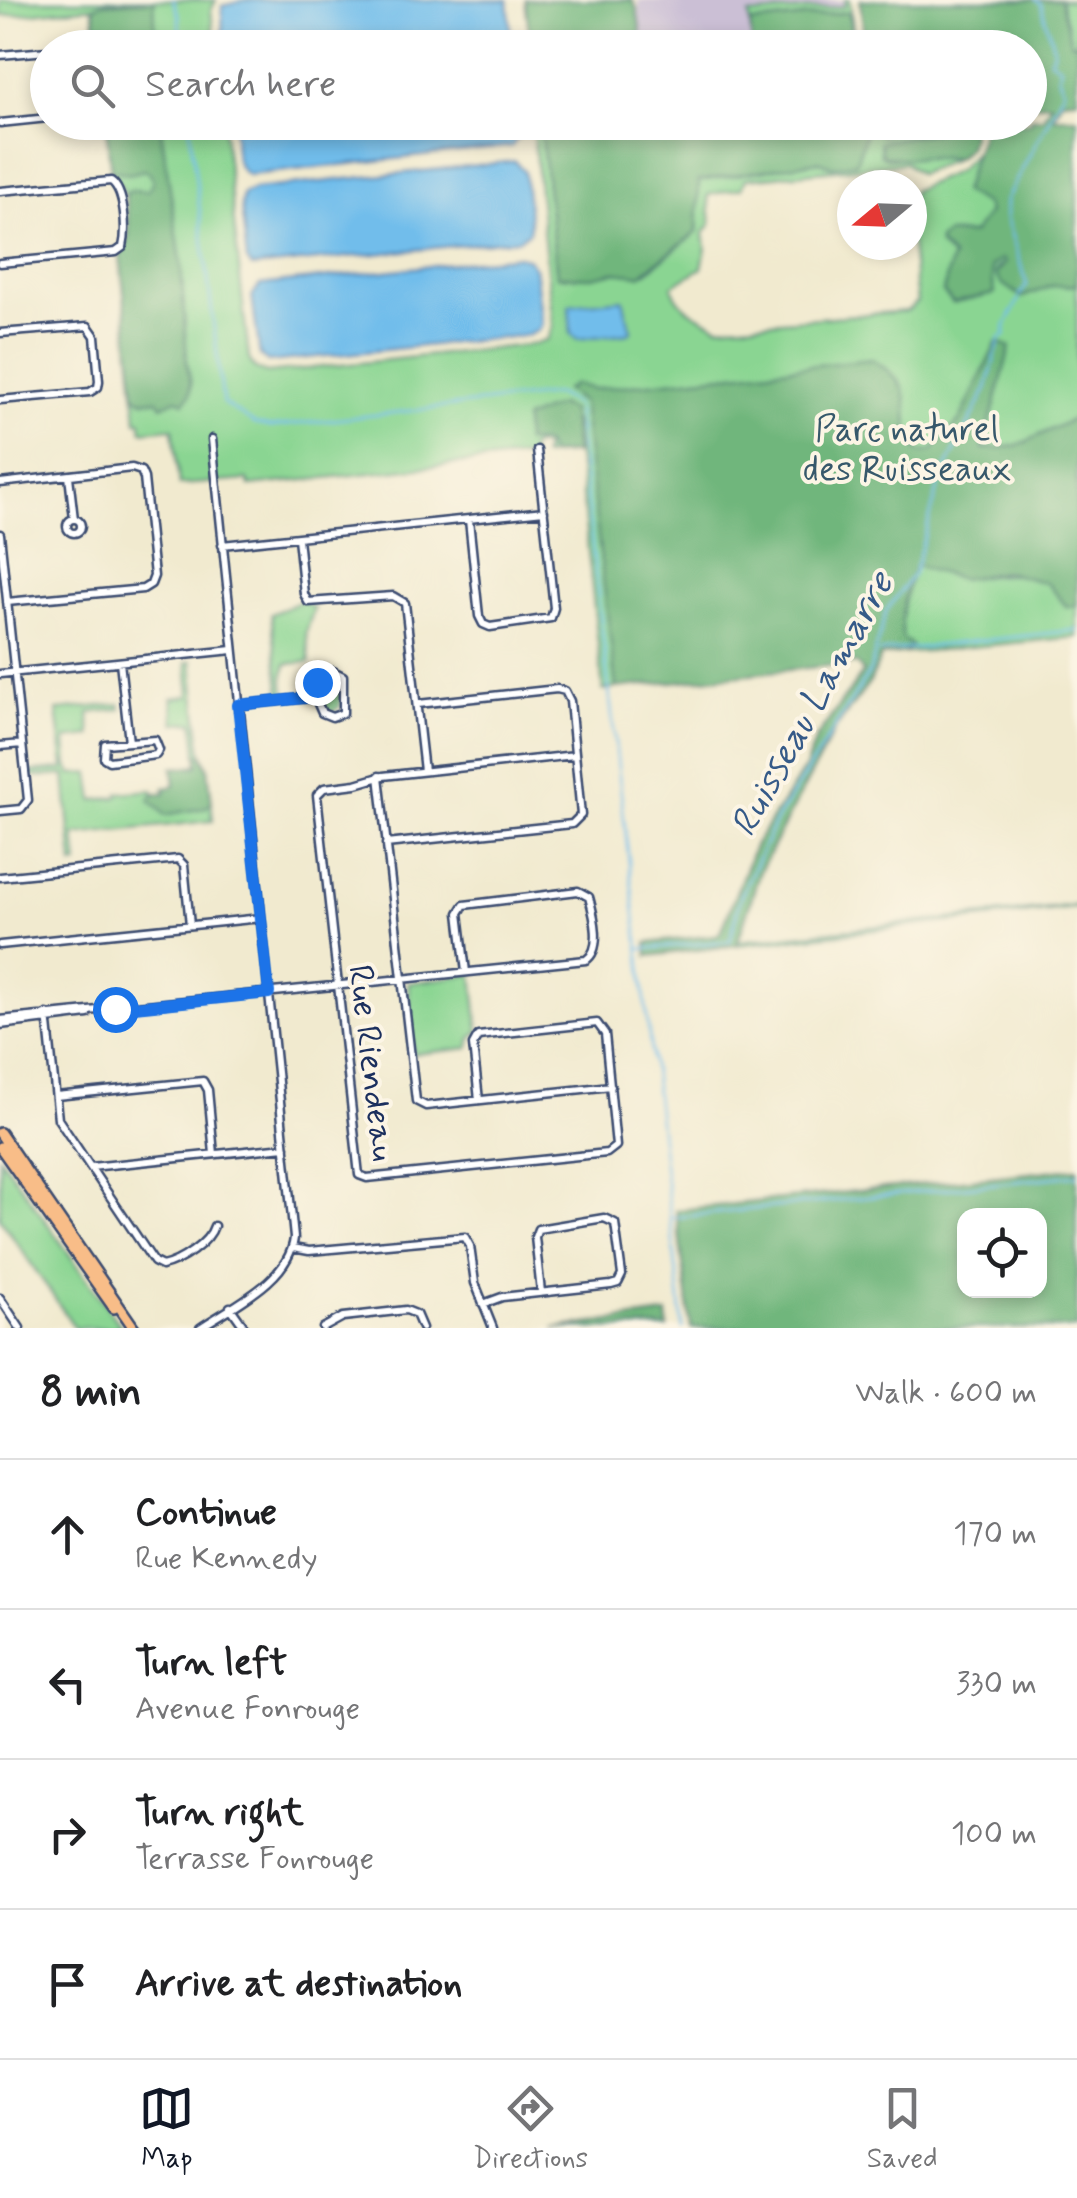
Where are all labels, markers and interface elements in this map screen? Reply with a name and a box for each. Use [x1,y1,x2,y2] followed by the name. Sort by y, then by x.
[30,30,1047,140] search box
[65,58,120,113] icon: search
[145,61,336,110] text: Search here
[837,170,927,260] north arrow
[803,407,1011,493] park label: Parc naturel des Ruisseaux
[720,562,907,846] water label: Ruisseau Lamarre
[295,660,341,706] route end
[336,962,406,1164] street label: Rue Riendeau
[93,987,139,1033] route start
[957,1208,1047,1298] map controls
[957,1208,1047,1298] button: locate
[40,1366,142,1421] text: 8 min
[855,1372,1037,1414] text: Walk · 600 m
[135,1489,277,1538] text: Continue
[40,1507,95,1562] icon: ahead
[953,1513,1037,1555] text: 170 m
[135,1538,318,1580] text: Rue Kennedy
[135,1639,287,1688] text: Turn left
[40,1657,95,1712] icon: left
[956,1663,1037,1705] text: 330 m
[135,1688,360,1730] text: Avenue Fonrouge
[135,1789,304,1838] text: Turn right
[40,1807,95,1862] icon: right
[951,1813,1037,1855] text: 100 m
[135,1838,374,1880] text: Terrasse Fonrouge
[40,1957,95,2012] icon: arrive
[135,1960,462,2009] text: Arrive at destination
[139,2081,194,2178] tab: Map
[473,2081,588,2178] tab: Directions
[867,2081,938,2178] tab: Saved

